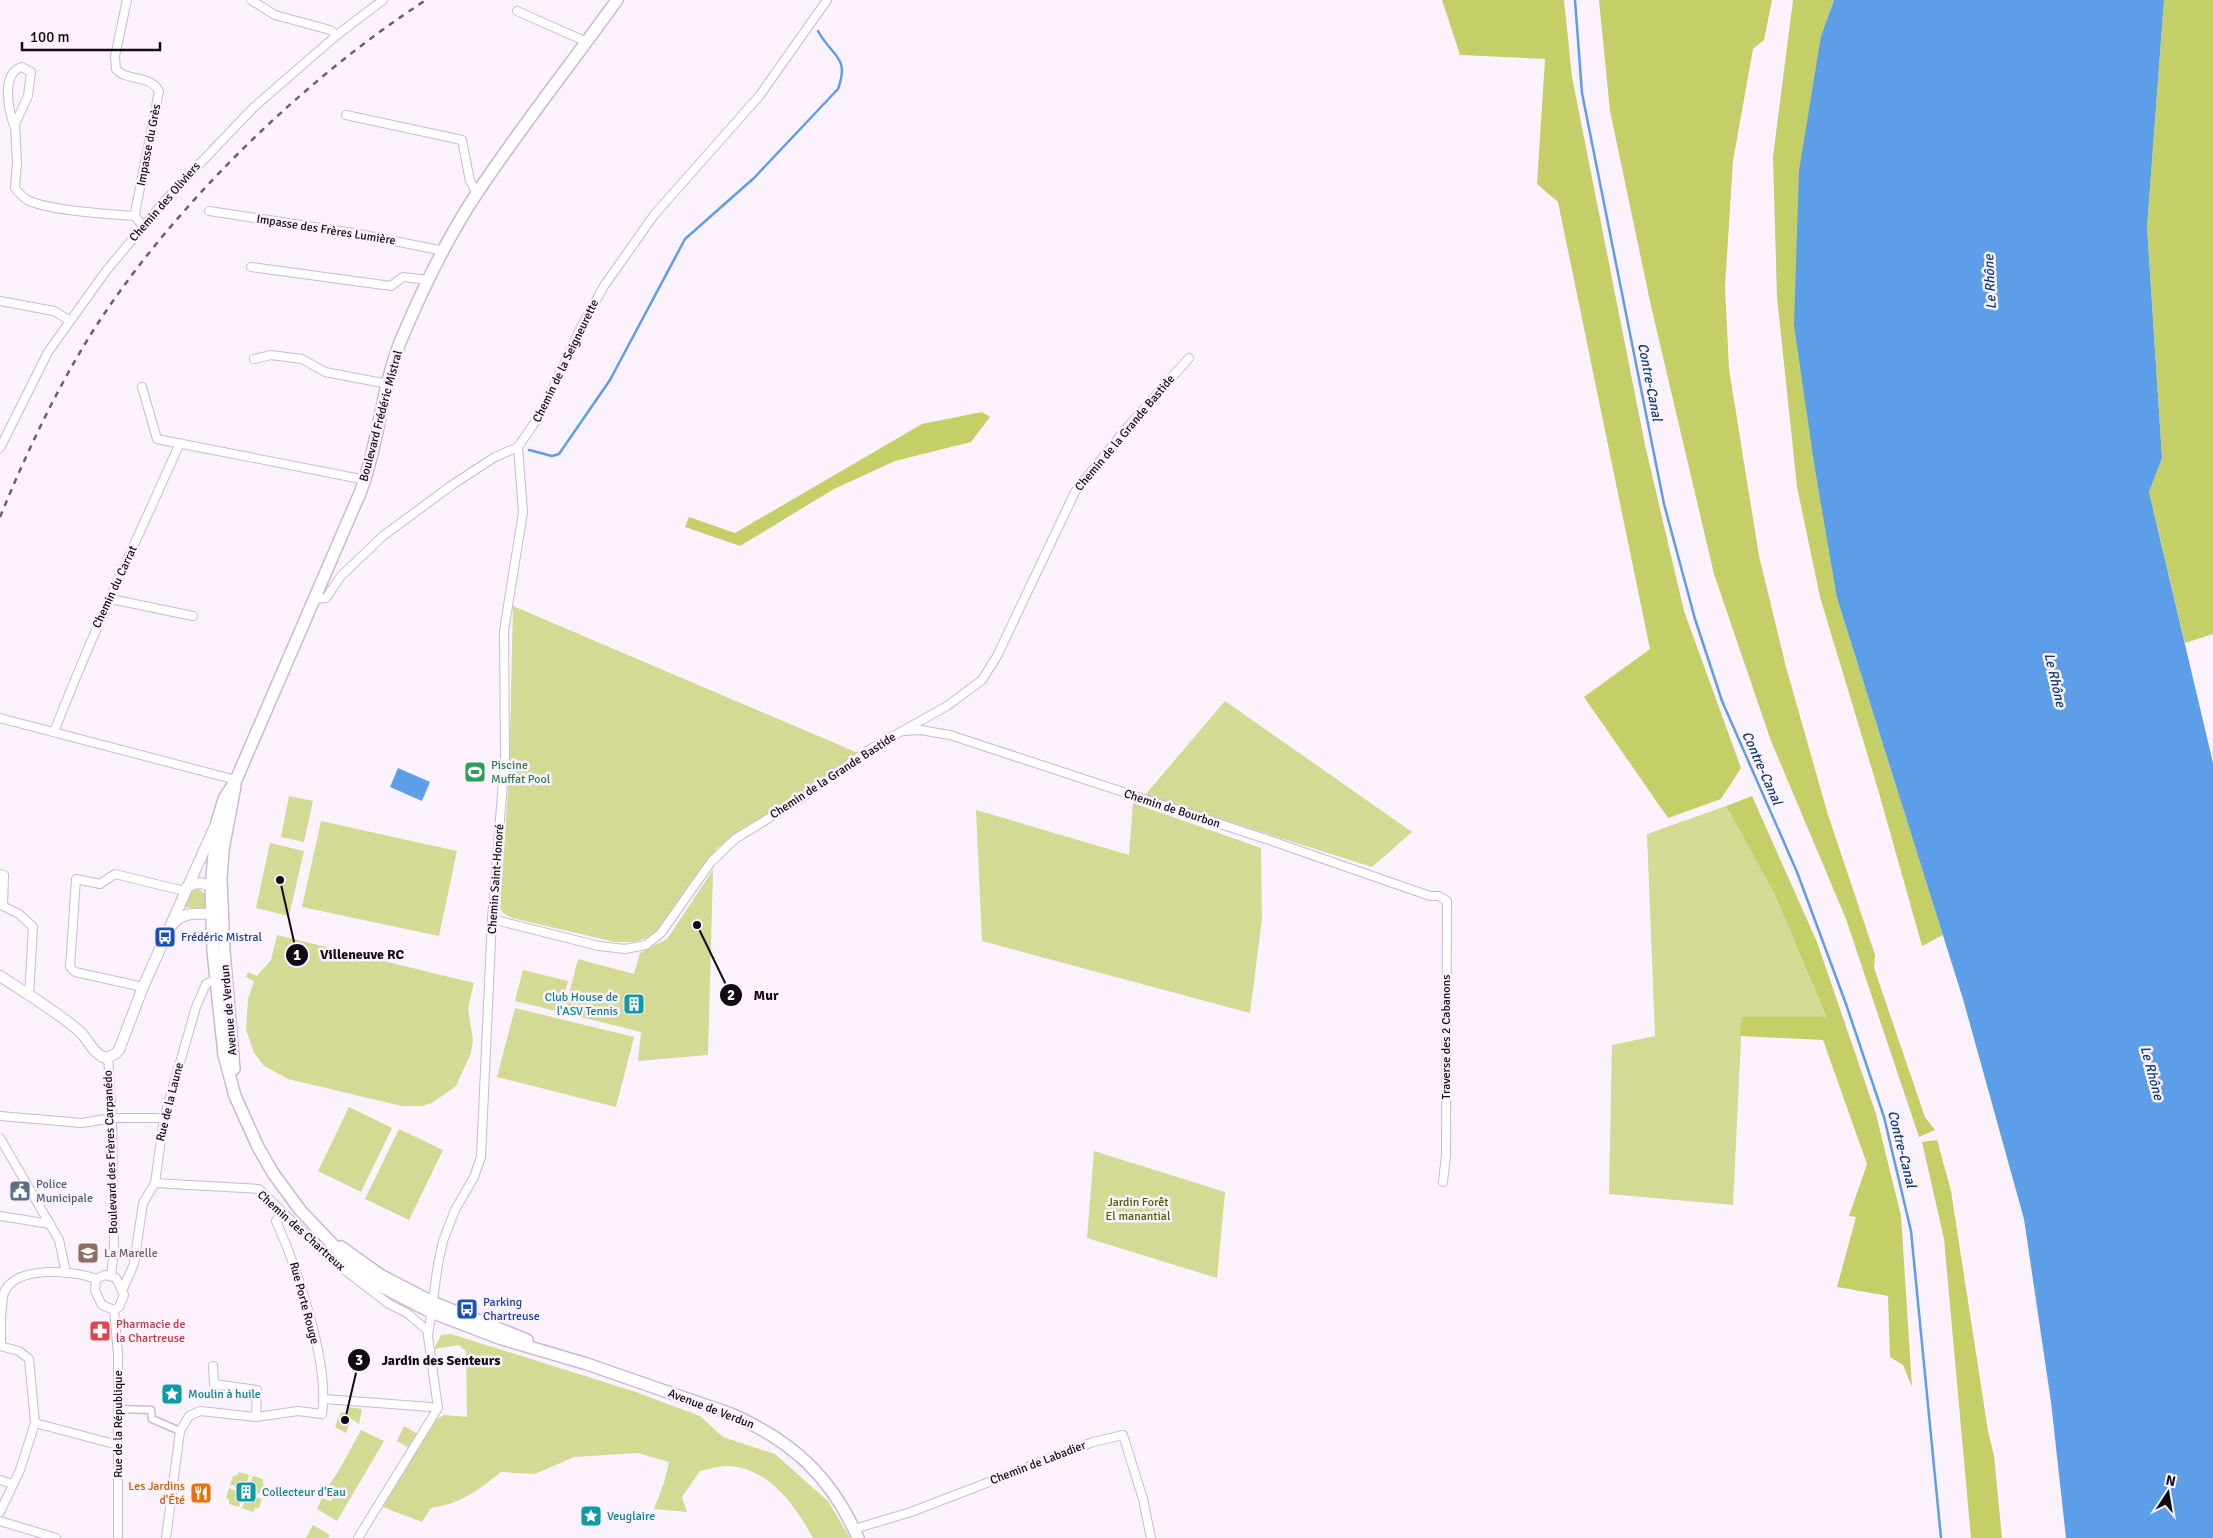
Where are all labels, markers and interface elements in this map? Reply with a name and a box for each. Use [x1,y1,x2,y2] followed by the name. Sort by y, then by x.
[22,20,160,52] scale bar
[30,28,70,46] text: 100 m
[134,103,164,187] street label: Impasse du Grès
[126,159,204,245] street label: Chemin des Oliviers
[255,212,397,248] street label: Impasse des Frères Lumière
[1980,253,2000,310] water label: Le Rhône
[530,297,602,425] street label: Chemin de la Seigneurette
[1634,341,1666,423] water label: Contre-Canal
[356,348,406,483] street label: Boulevard Frédéric Mistral
[1072,372,1178,494] street label: Chemin de la Grande Bastide
[89,543,141,631] street label: Chemin du Carrat
[2041,651,2070,710] water label: Le Rhône
[1738,728,1786,808] water label: Contre-Canal
[767,730,899,822] street label: Chemin de la Grande Bastide
[491,758,551,787] place label: Piscine Muffat Pool
[463,760,487,784] sports icon: Piscine Muffat Pool
[1122,786,1222,832] street label: Chemin de Bourbon
[485,824,507,934] street label: Chemin Saint-Honoré
[153,925,177,949] bus stop icon: Frédéric Mistral
[181,930,263,945] place label: Frédéric Mistral
[285,940,414,969] callout: Villeneuve RC
[293,946,301,964] text: 1
[320,946,404,963] text: Villeneuve RC
[218,964,240,1056] street label: Avenue de Verdun
[1439,975,1454,1099] street label: Traverse des 2 Cabanons
[718,980,788,1009] callout: Mur
[727,986,735,1004] text: 2
[754,987,779,1004] text: Mur
[545,990,618,1019] place label: Club House de l'ASV Tennis
[622,992,646,1016] building icon: Club House de l'ASV Tennis
[2137,1044,2168,1103] water label: Le Rhône
[153,1061,187,1143] street label: Rue de la Laune
[101,1070,121,1234] street label: Boulevard des Frères Carpanédo
[1884,1108,1920,1190] water label: Contre-Canal
[36,1177,93,1206] place label: Police Municipale
[8,1179,32,1203] public building icon: Police Municipale
[254,1188,348,1275] street label: Chemin des Chartreux
[1106,1195,1171,1224] park label: Jardin Forêt El manantial
[76,1241,100,1265] school or university icon: La Marelle
[104,1246,158,1261] place label: La Marelle
[286,1260,322,1346] street label: Rue Porte Rouge
[483,1295,540,1324] place label: Parking Chartreuse
[455,1297,479,1321] bus stop icon: Parking Chartreuse
[116,1317,186,1346] place label: Pharmacie de la Chartreuse
[88,1319,112,1343] pharmacy icon: Pharmacie de la Chartreuse
[346,1345,510,1374] callout: Jardin des Senteurs
[355,1351,363,1369] text: 3
[381,1352,501,1369] text: Jardin des Senteurs
[111,1370,126,1478] street label: Rue de la République
[160,1382,184,1406] place icon: Moulin à huile
[666,1386,756,1432] street label: Avenue de Verdun
[188,1387,261,1402] place label: Moulin à huile
[988,1438,1089,1488] street label: Chemin de Labadier
[2143,1468,2193,1518] north arrow
[2164,1471,2177,1490] text: N
[128,1479,185,1508] place label: Les Jardins d'Été
[234,1480,258,1504] building icon: Collecteur d'Eau
[189,1481,213,1505] restaurant icon: Les Jardins d'Été
[262,1485,346,1500] place label: Collecteur d'Eau
[579,1504,603,1528] place icon: Veuglaire
[607,1509,655,1524] place label: Veuglaire

